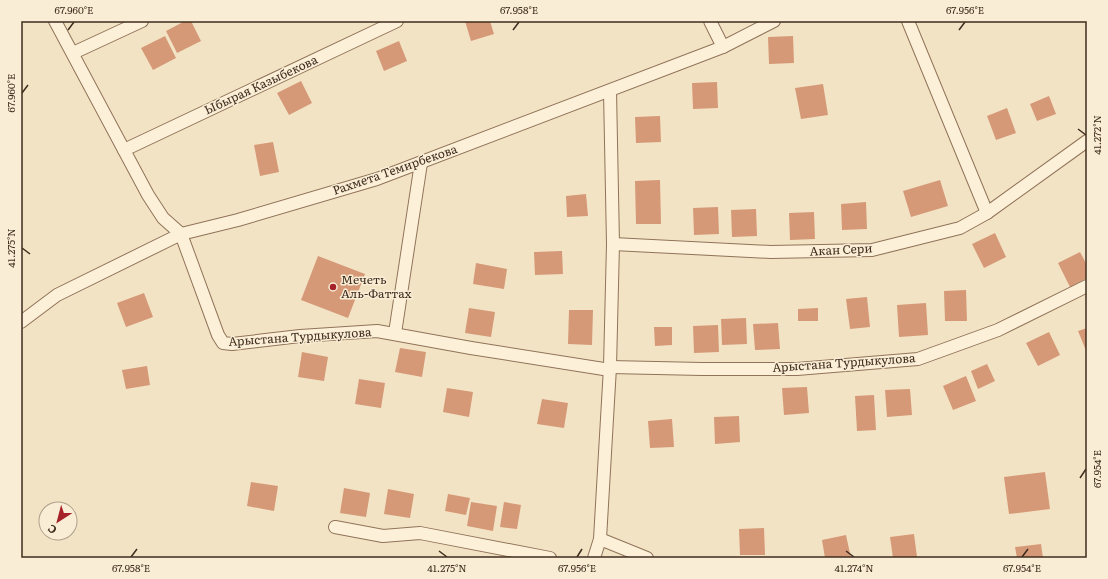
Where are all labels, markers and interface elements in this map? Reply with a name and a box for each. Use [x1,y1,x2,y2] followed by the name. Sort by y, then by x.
[55,2,93,17] text: 67.960°E
[500,2,538,17] text: 67.958°E
[946,2,984,17] text: 67.956°E
[201,50,321,118] street label: Ыбырая Казыбекова
[3,74,18,112] text: 67.960°E
[1089,115,1104,155] text: 41.272°N
[330,139,460,199] street label: Рахмета Темирбекова
[3,228,18,268] text: 41.275°N
[809,238,873,260] street label: Акан Сери
[341,270,412,302] place label: Мечеть Аль-Фаттах
[328,282,338,292] marker: Мечеть Аль-Фаттах
[228,322,373,350] street label: Арыстана Турдыкулова
[772,348,917,376] street label: Арыстана Турдыкулова
[1089,450,1104,488] text: 67.954°E
[38,501,78,541] north arrow
[44,521,59,539] text: С
[112,560,150,575] text: 67.958°E
[427,560,467,575] text: 41.275°N
[558,560,596,575] text: 67.956°E
[834,560,874,575] text: 41.274°N
[1003,560,1041,575] text: 67.954°E

